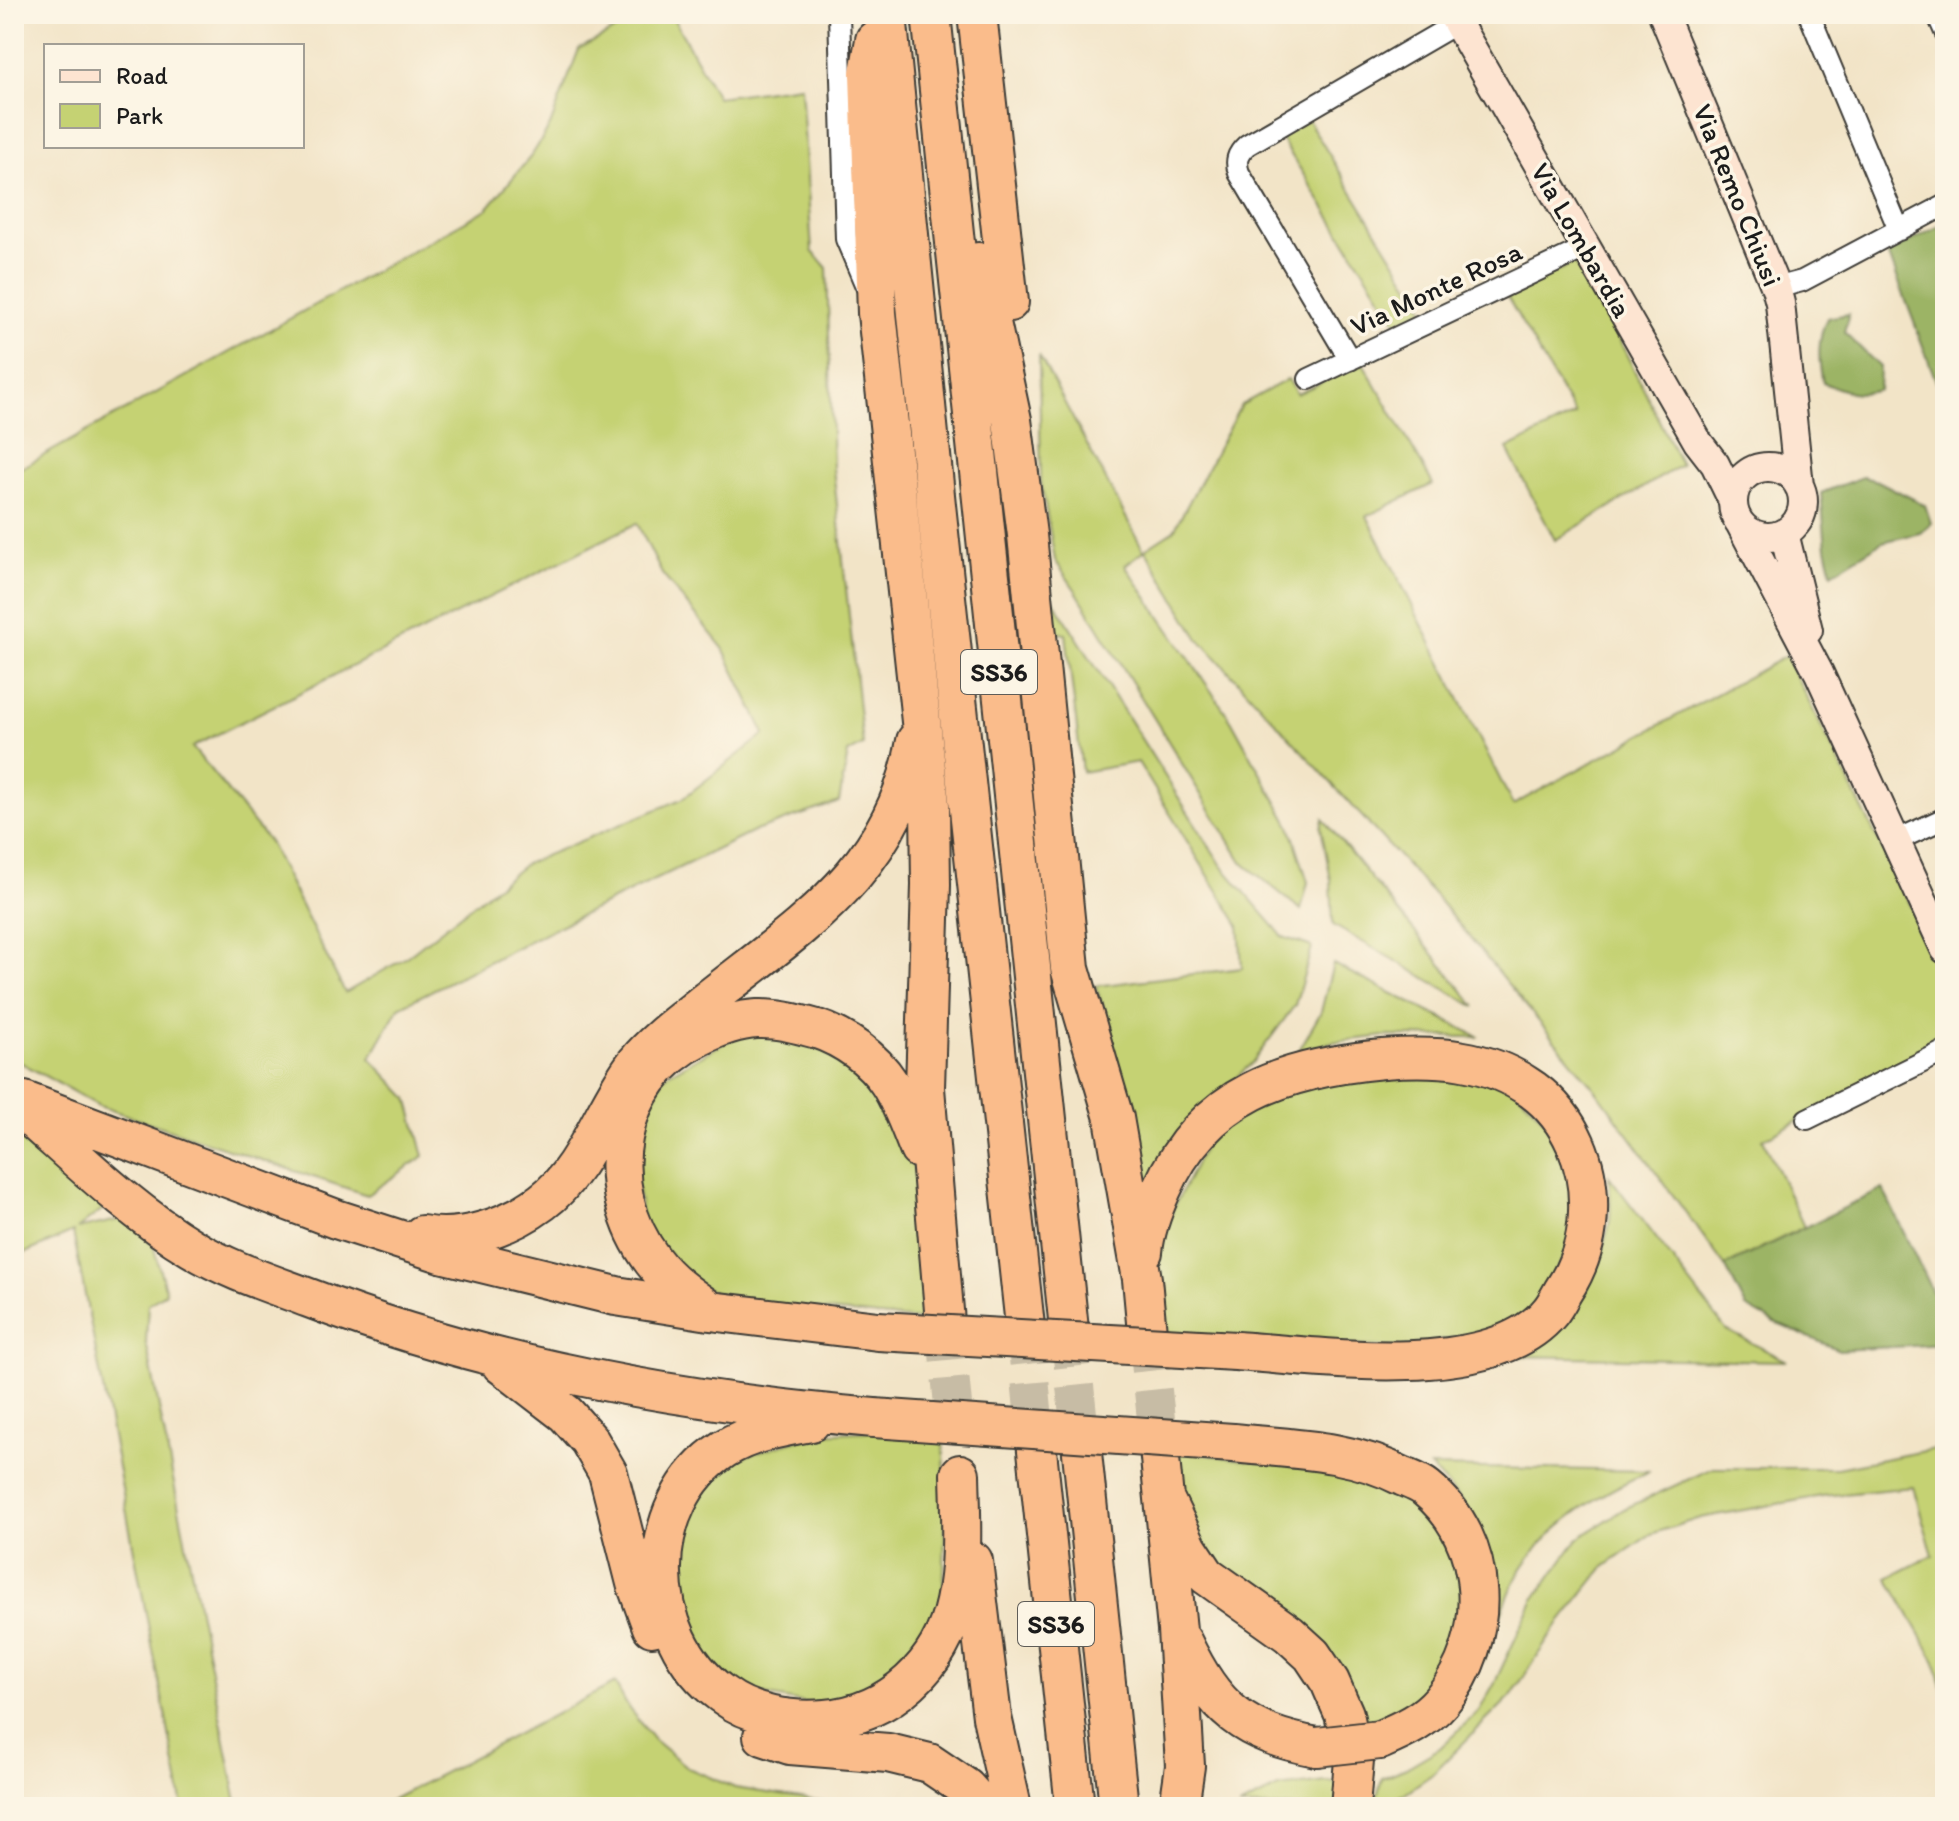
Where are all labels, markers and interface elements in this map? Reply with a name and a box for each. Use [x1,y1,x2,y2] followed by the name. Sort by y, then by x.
[44,44,304,148] legend
[116,61,168,90] text: Road
[1686,99,1790,291] street label: Via Remo Chiusi
[116,101,163,130] text: Park
[1524,157,1640,324] street label: Via Lombardia
[1345,233,1527,343] street label: Via Monte Rosa
[961,650,1037,694] road number: SS36
[1018,1602,1094,1646] road number: SS36

